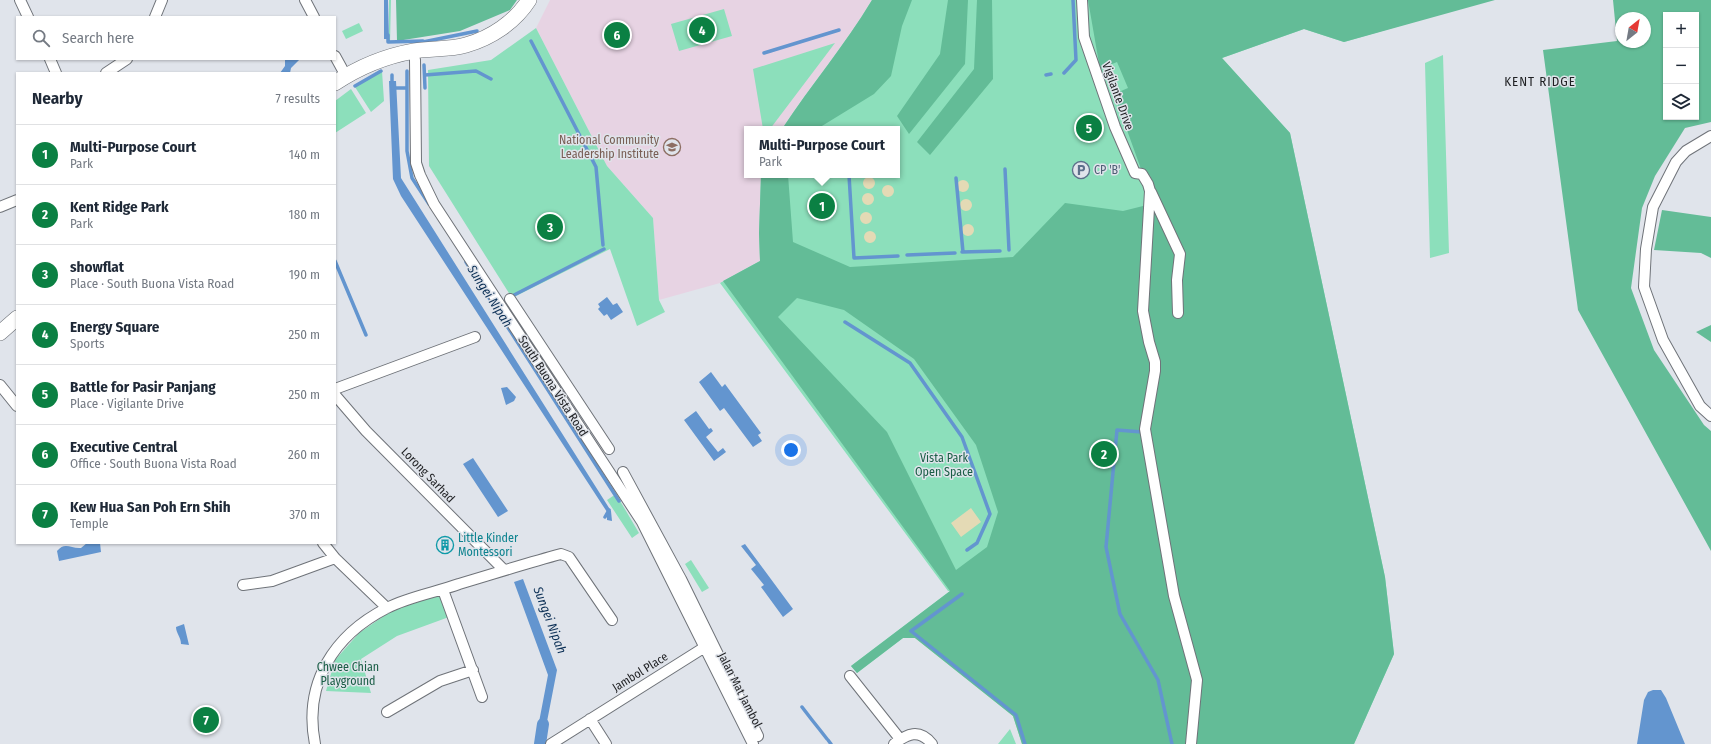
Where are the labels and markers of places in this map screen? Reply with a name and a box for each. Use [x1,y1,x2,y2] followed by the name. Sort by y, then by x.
[689,15,715,45] pin: 4
[604,20,630,50] pin: 6
[1076,113,1102,143] pin: 5
[559,133,660,161] place label: National Community Leadership Institute
[662,137,682,157] school or university icon: National Community Leadership Institute
[1071,160,1091,180] parking icon: CP 'B'
[1094,163,1120,177] place label: CP 'B'
[809,191,835,221] pin: 1
[537,212,563,242] pin: 3
[1091,439,1117,469] pin: 2
[458,531,519,559] place label: Little Kinder Montessori
[435,535,455,555] building icon: Little Kinder Montessori
[193,705,219,735] pin: 7

